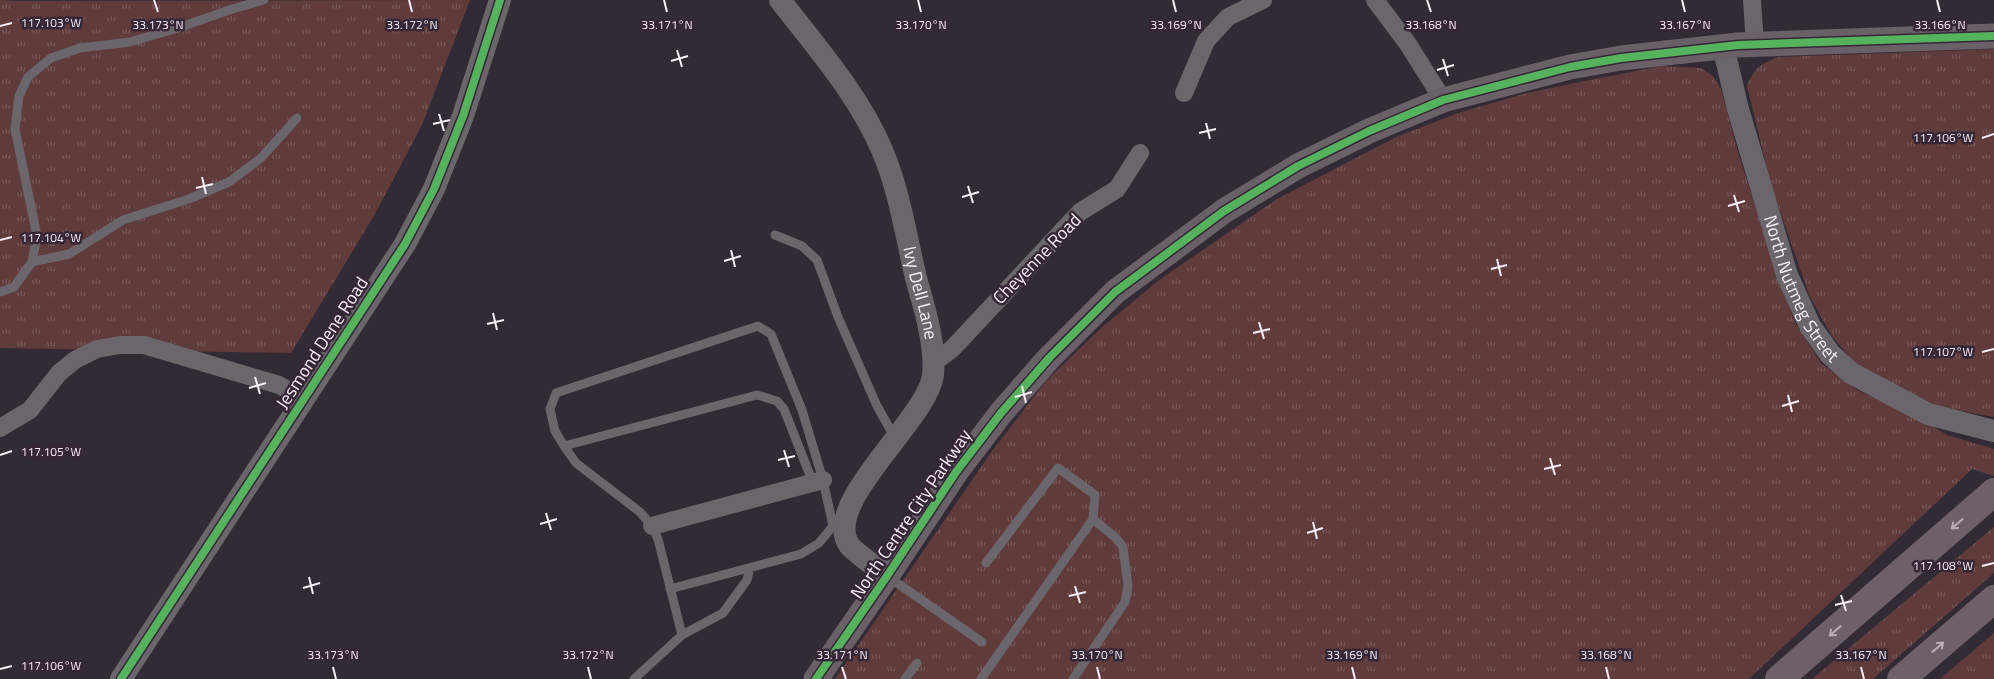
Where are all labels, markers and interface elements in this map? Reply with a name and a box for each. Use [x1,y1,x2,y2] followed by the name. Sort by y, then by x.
[21,13,81,32] text: 117.103°W
[132,15,184,34] text: 33.173°N
[386,15,438,34] text: 33.172°N
[641,15,693,34] text: 33.171°N
[895,15,947,34] text: 33.170°N
[1150,15,1202,34] text: 33.169°N
[1405,15,1457,34] text: 33.168°N
[1659,15,1711,34] text: 33.167°N
[1914,15,1966,34] text: 33.166°N
[1913,128,1973,147] text: 117.106°W
[986,207,1087,310] street label: Cheyenne Road
[1757,212,1846,369] street label: North Nutmeg Street
[21,228,81,247] text: 117.104°W
[896,244,945,341] street label: Ivy Dell Lane
[269,271,374,414] street label: Jesmond Dene Road
[1913,342,1973,361] text: 117.107°W
[844,423,978,604] street label: North Centre City Parkway
[21,442,81,461] text: 117.105°W
[1951,519,1964,530] one-way arrow
[1913,556,1973,575] text: 117.108°W
[1828,625,1841,637] one-way arrow
[1932,641,1945,653] one-way arrow
[307,645,359,664] text: 33.173°N
[562,645,614,664] text: 33.172°N
[816,645,868,664] text: 33.171°N
[1071,645,1123,664] text: 33.170°N
[1326,645,1378,664] text: 33.169°N
[1580,645,1632,664] text: 33.168°N
[1835,645,1887,664] text: 33.167°N
[21,656,81,675] text: 117.106°W

